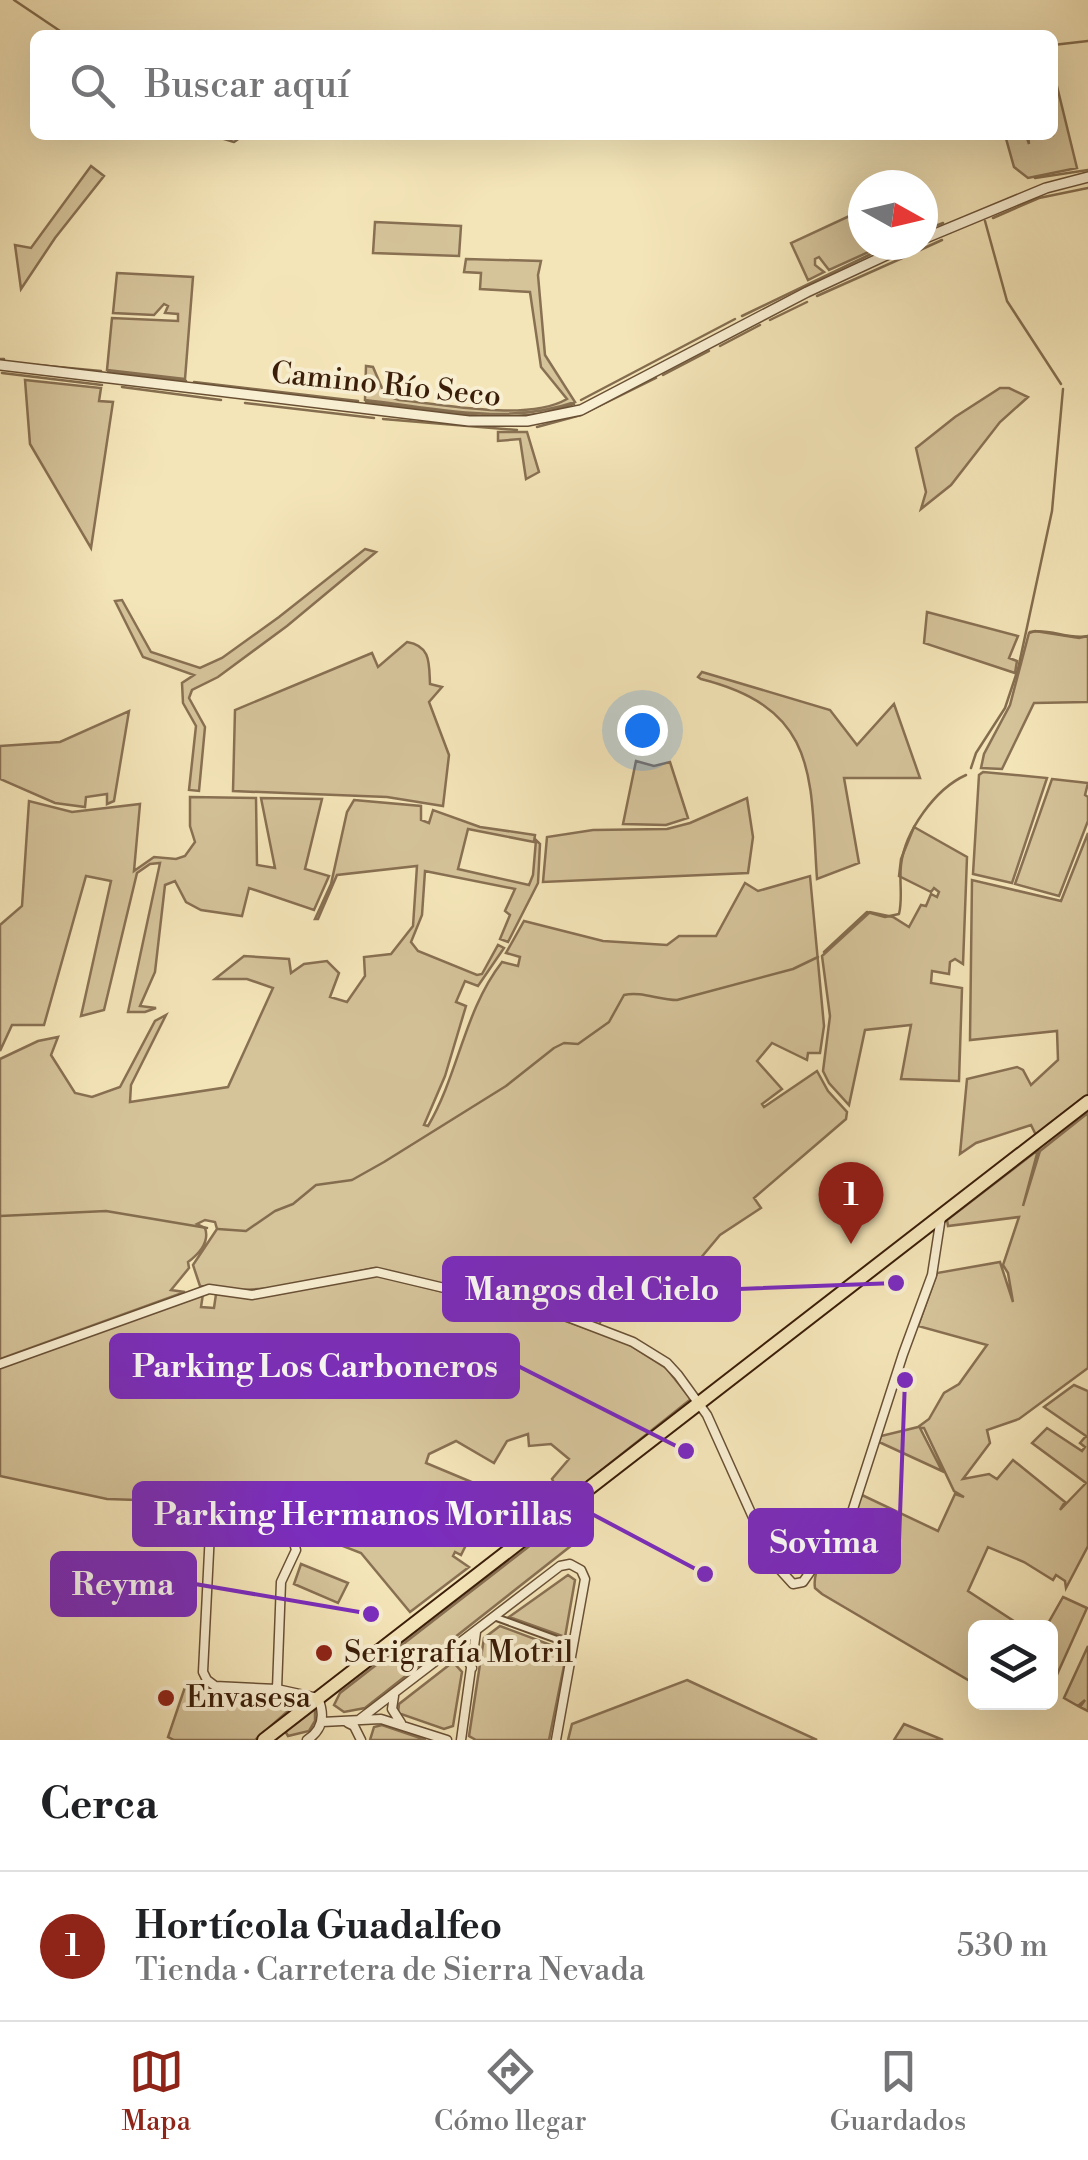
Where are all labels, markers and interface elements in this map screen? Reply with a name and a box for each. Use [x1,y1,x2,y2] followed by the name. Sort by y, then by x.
[30,30,1058,140] search box
[65,58,120,113] icon: search
[145,62,350,109] text: Buscar aquí
[848,170,938,260] north arrow
[269,354,503,416] street label: Camino Río Seco
[617,705,668,756] your location
[818,1162,884,1244] pin: 1
[444,1258,739,1320] callout: Mangos del Cielo
[465,1270,719,1310] text: Mangos del Cielo
[111,1335,518,1397] callout: Parking Los Carboneros
[132,1347,498,1387] text: Parking Los Carboneros
[134,1483,592,1545] callout: Parking Hermanos Morillas
[154,1495,572,1535] text: Parking Hermanos Morillas
[750,1510,899,1572] callout: Sovima
[770,1523,879,1563] text: Sovima
[52,1553,195,1615] callout: Reyma
[72,1565,175,1605] text: Reyma
[968,1620,1058,1710] map controls
[968,1620,1058,1710] button: layers
[344,1634,573,1672] place label: Serigrafía Motril
[313,1642,335,1664] marker: Serigrafía Motril
[186,1679,312,1717] place label: Envasesa
[155,1687,177,1709] marker: Envasesa
[40,1779,158,1832] text: Cerca
[135,1903,502,1950] text: Hortícola Guadalfeo
[65,1926,80,1966] text: 1
[957,1926,1048,1966] text: 530 m
[135,1950,645,1990] text: Tienda · Carretera de Sierra Nevada
[122,2044,191,2139] tab: Mapa
[434,2044,587,2139] tab: Cómo llegar
[830,2044,966,2139] tab: Guardados

